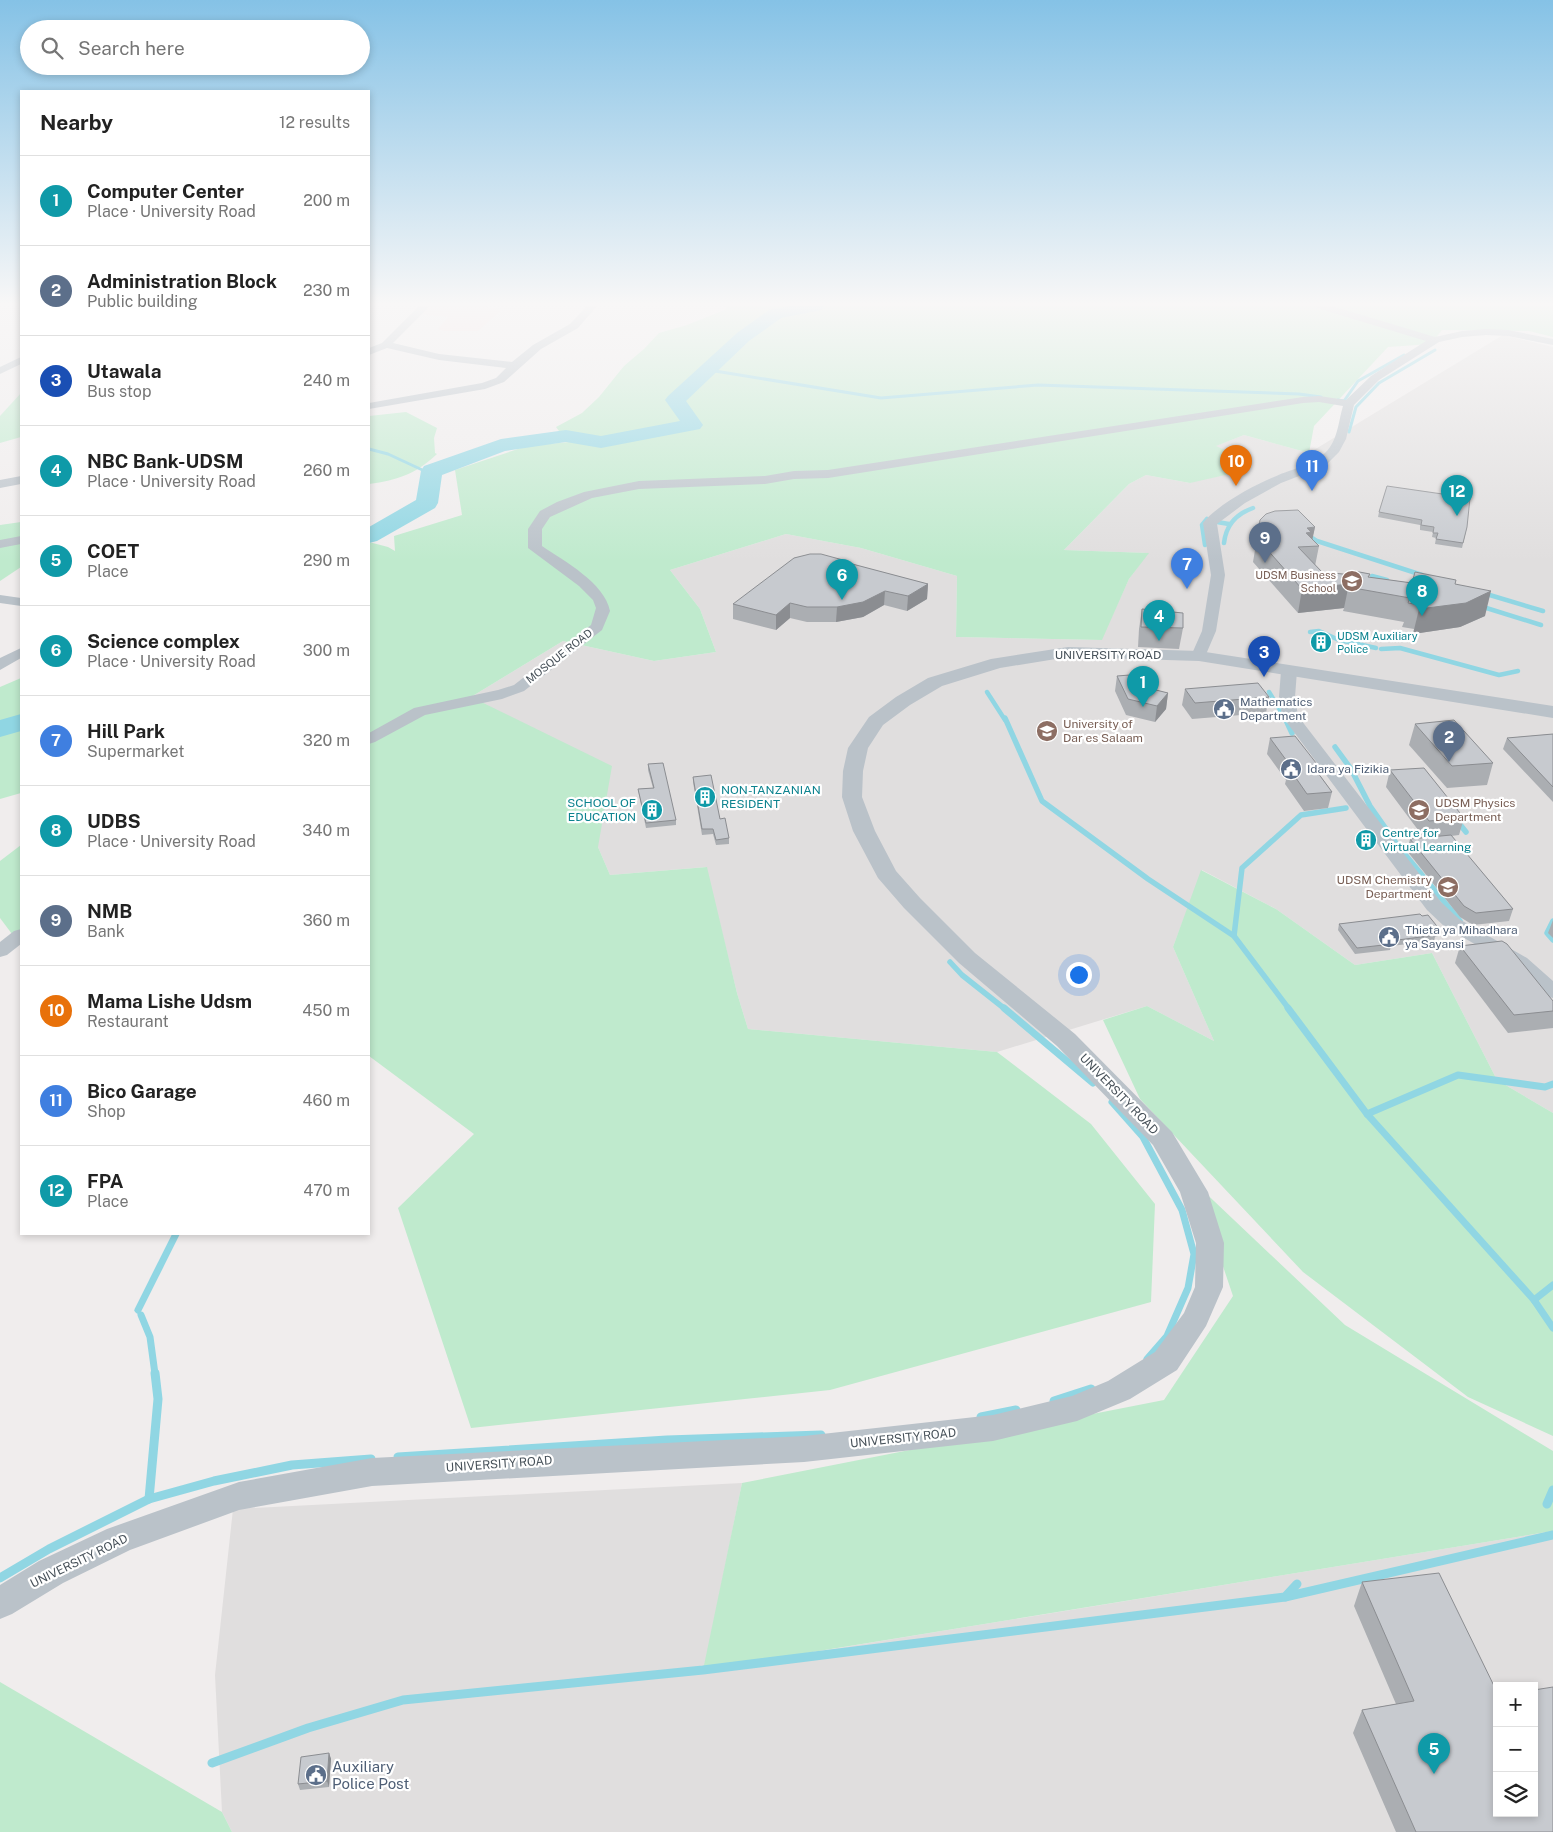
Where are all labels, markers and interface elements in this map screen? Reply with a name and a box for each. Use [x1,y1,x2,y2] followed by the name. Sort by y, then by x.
[20,20,370,75] search box
[38,34,66,62] icon: search
[78,37,185,59] text: Search here
[40,110,113,135] text: Nearby
[279,113,350,132] text: 12 results
[87,180,244,202] text: Computer Center
[53,191,59,210] text: 1
[303,191,350,210] text: 200 m
[87,202,256,221] text: Place · University Road
[87,270,277,292] text: Administration Block
[51,281,61,300] text: 2
[303,281,350,300] text: 230 m
[87,292,198,311] text: Public building
[87,360,161,382] text: Utawala
[51,371,61,390] text: 3
[303,371,350,390] text: 240 m
[87,382,151,401] text: Bus stop
[1220,445,1252,486] pin: 10
[87,450,243,472] text: NBC Bank-UDSM
[1296,450,1328,491] pin: 11
[51,461,61,480] text: 4
[303,461,350,480] text: 260 m
[87,472,256,491] text: Place · University Road
[1441,475,1473,516] pin: 12
[1249,522,1281,563] pin: 9
[87,540,139,562] text: COET
[1171,548,1203,589] pin: 7
[51,551,61,570] text: 5
[303,551,350,570] text: 290 m
[826,559,858,600] pin: 6
[87,562,129,581] text: Place
[1255,569,1336,594] place label: UDSM Business School
[1340,569,1364,593] school or university icon: UDSM Business School
[1406,575,1438,616] pin: 8
[1143,600,1175,641] pin: 4
[523,626,595,686] street label: MOSQUE ROAD
[87,630,240,652] text: Science complex
[1309,630,1333,654] building icon: UDSM Auxiliary Police
[1337,630,1418,655] place label: UDSM Auxiliary Police
[1248,636,1280,677] pin: 3
[51,641,61,660] text: 6
[303,641,350,660] text: 300 m
[1055,648,1161,662] street label: UNIVERSITY ROAD
[87,652,256,671] text: Place · University Road
[1127,666,1159,707] pin: 1
[1240,695,1312,723] place label: Mathematics Department
[1212,697,1236,721] public building icon: Mathematics Department
[1063,717,1143,745] place label: University of Dar es Salaam
[1035,719,1059,743] school or university icon: University of Dar es Salaam
[87,720,165,742] text: Hill Park
[1433,721,1465,762] pin: 2
[51,731,61,750] text: 7
[303,731,350,750] text: 320 m
[87,742,184,761] text: Supermarket
[1279,757,1303,781] public building icon: Idara ya Fizikia
[1307,762,1389,776] place label: Idara ya Fizikia
[721,783,821,811] place label: NON-TANZANIAN RESIDENT
[693,785,717,809] building icon: NON-TANZANIAN RESIDENT
[567,796,636,824] place label: SCHOOL OF EDUCATION
[1435,796,1515,824] place label: UDSM Physics Department
[640,798,664,822] building icon: SCHOOL OF EDUCATION
[1407,798,1431,822] school or university icon: UDSM Physics Department
[87,810,141,832] text: UDBS
[51,821,61,840] text: 8
[302,821,350,840] text: 340 m
[1382,826,1472,854] place label: Centre for Virtual Learning
[1354,828,1378,852] building icon: Centre for Virtual Learning
[87,832,256,851] text: Place · University Road
[1337,873,1433,901] place label: UDSM Chemistry Department
[1436,875,1460,899] school or university icon: UDSM Chemistry Department
[87,900,132,922] text: NMB
[51,911,61,930] text: 9
[303,911,350,930] text: 360 m
[87,922,125,941] text: Bank
[1405,923,1518,951] place label: Thieta ya Mihadhara ya Sayansi
[1377,925,1401,949] public building icon: Thieta ya Mihadhara ya Sayansi
[1066,962,1092,988] your location
[87,990,252,1012] text: Mama Lishe Udsm
[47,1001,65,1020] text: 10
[302,1001,350,1020] text: 450 m
[87,1012,169,1031] text: Restaurant
[1077,1051,1161,1137] street label: UNIVERSITY ROAD
[87,1080,197,1102] text: Bico Garage
[49,1091,63,1110] text: 11
[303,1091,350,1110] text: 460 m
[87,1102,126,1121] text: Shop
[87,1170,124,1192] text: FPA
[47,1181,65,1200] text: 12
[303,1181,350,1200] text: 470 m
[87,1192,129,1211] text: Place
[849,1425,957,1451] street label: UNIVERSITY ROAD
[445,1453,553,1475] street label: UNIVERSITY ROAD
[28,1531,130,1591] street label: UNIVERSITY ROAD
[1493,1682,1538,1817] map controls
[1493,1682,1538,1727] button: +
[1493,1727,1538,1772] button: −
[1418,1733,1450,1774] pin: 5
[332,1758,410,1792] place label: Auxiliary Police Post
[304,1763,328,1787] public building icon: Auxiliary Police Post
[1493,1772,1538,1817] button: layers

